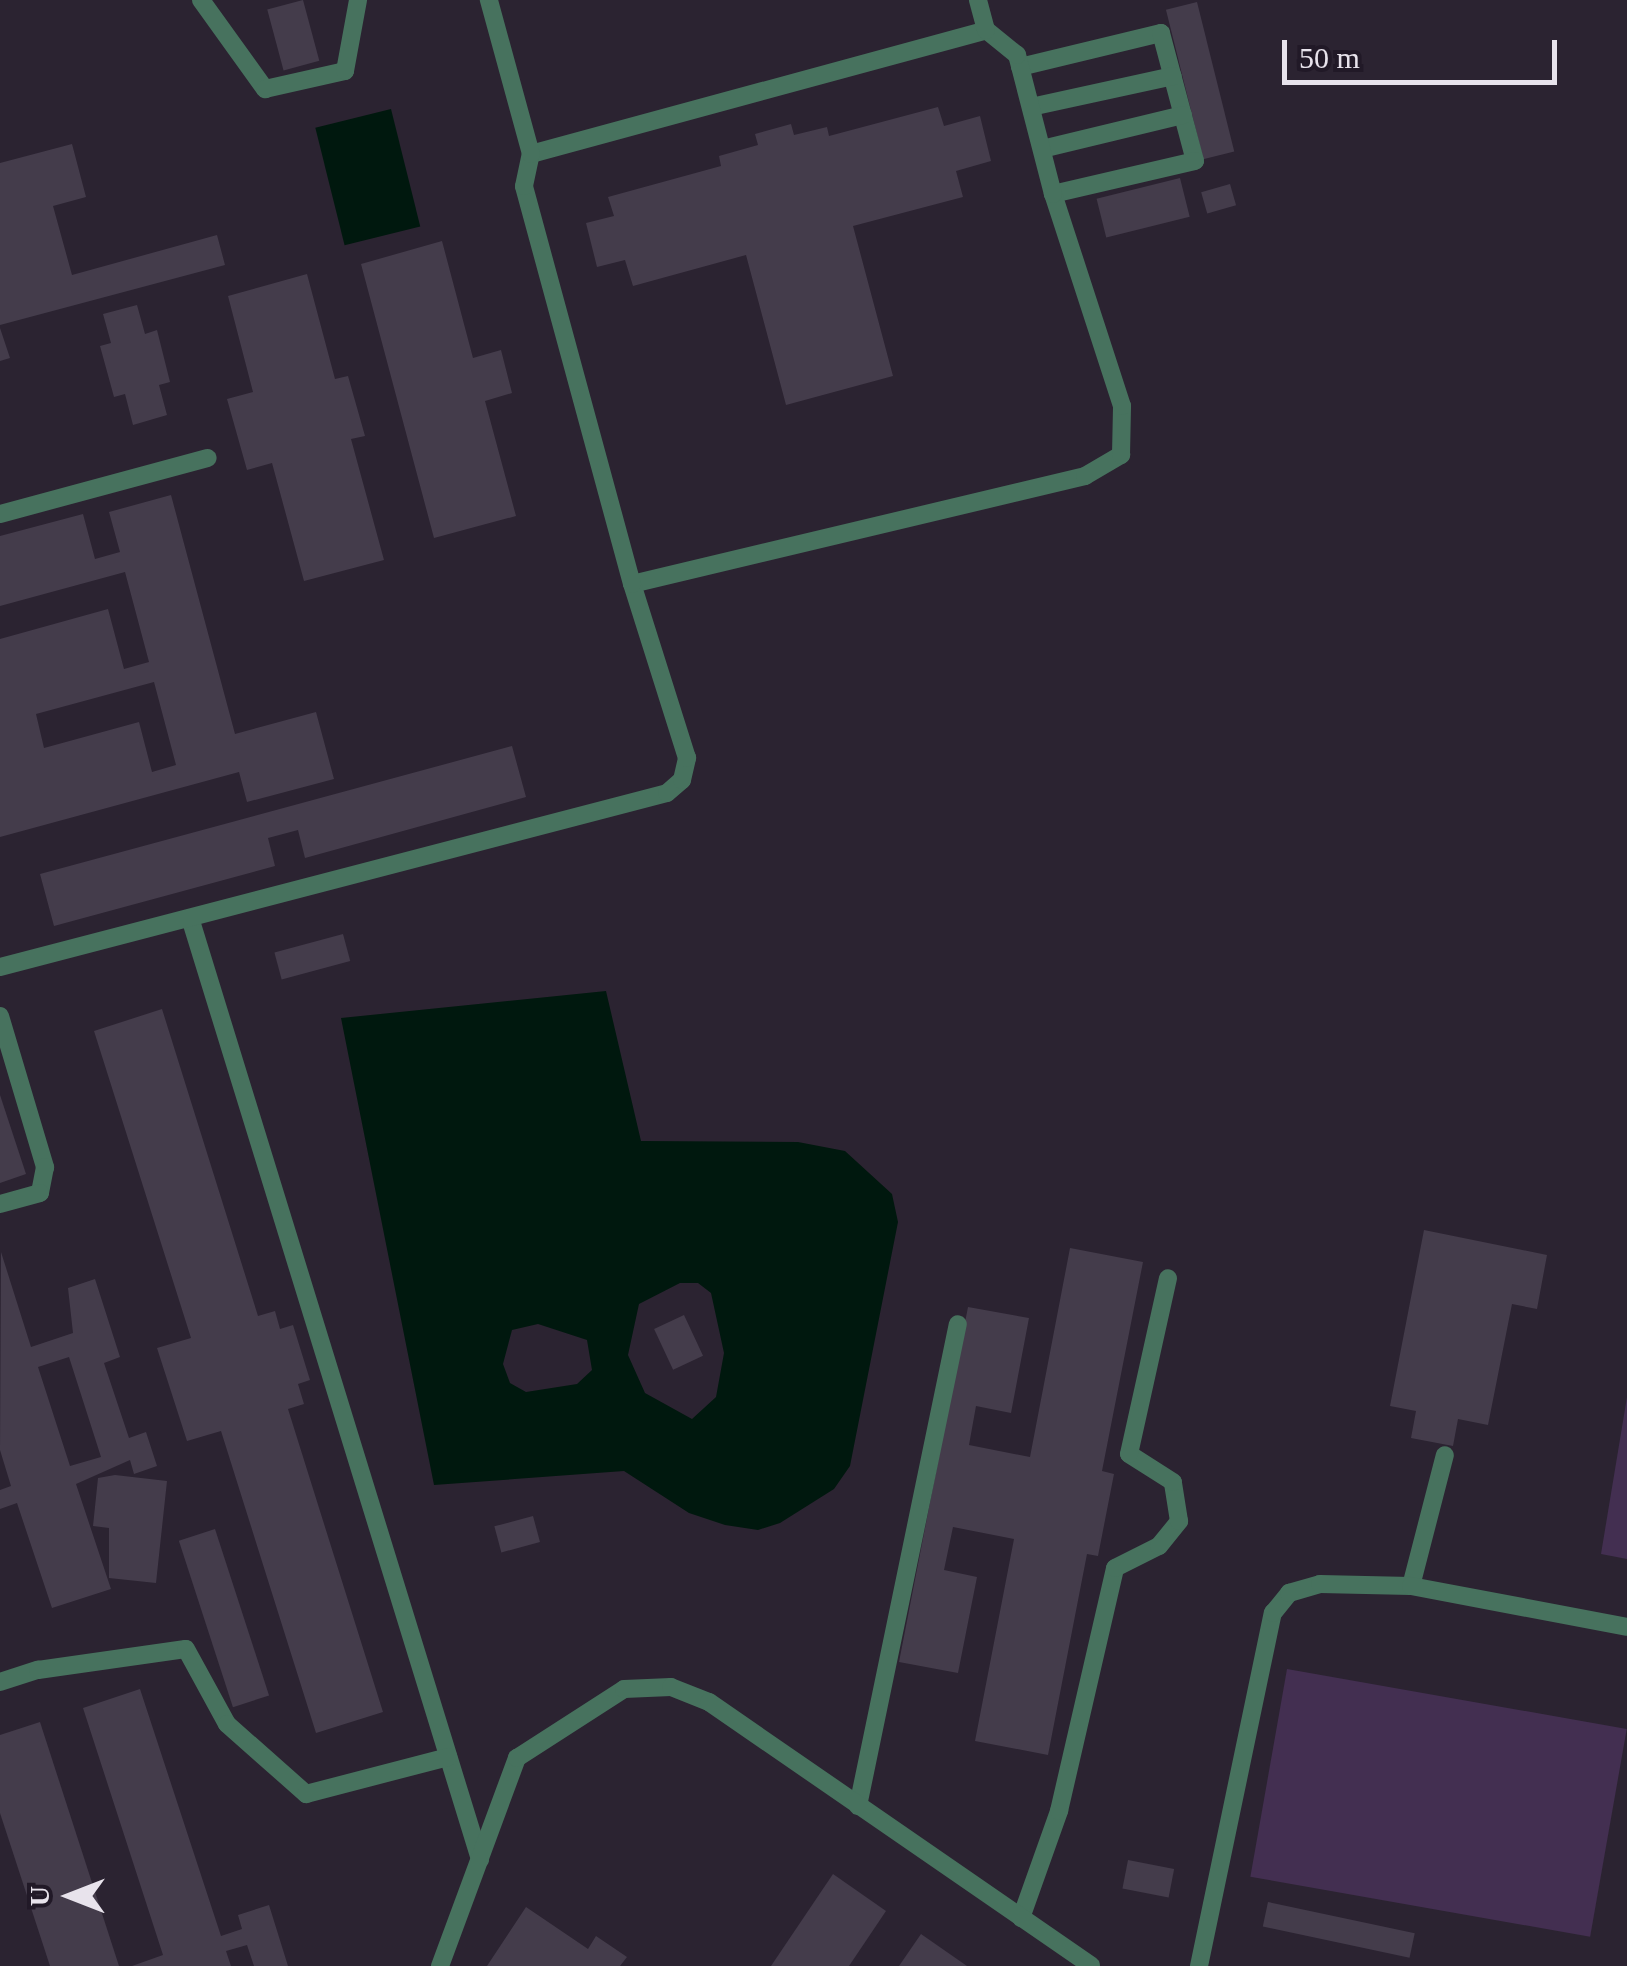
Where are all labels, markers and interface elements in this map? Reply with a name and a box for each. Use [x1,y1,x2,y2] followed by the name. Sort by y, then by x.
[1287,20,1562,82] scale bar
[1299,41,1360,74] text: 50 m
[20,1846,120,1946] north arrow
[24,1886,55,1906] text: U

